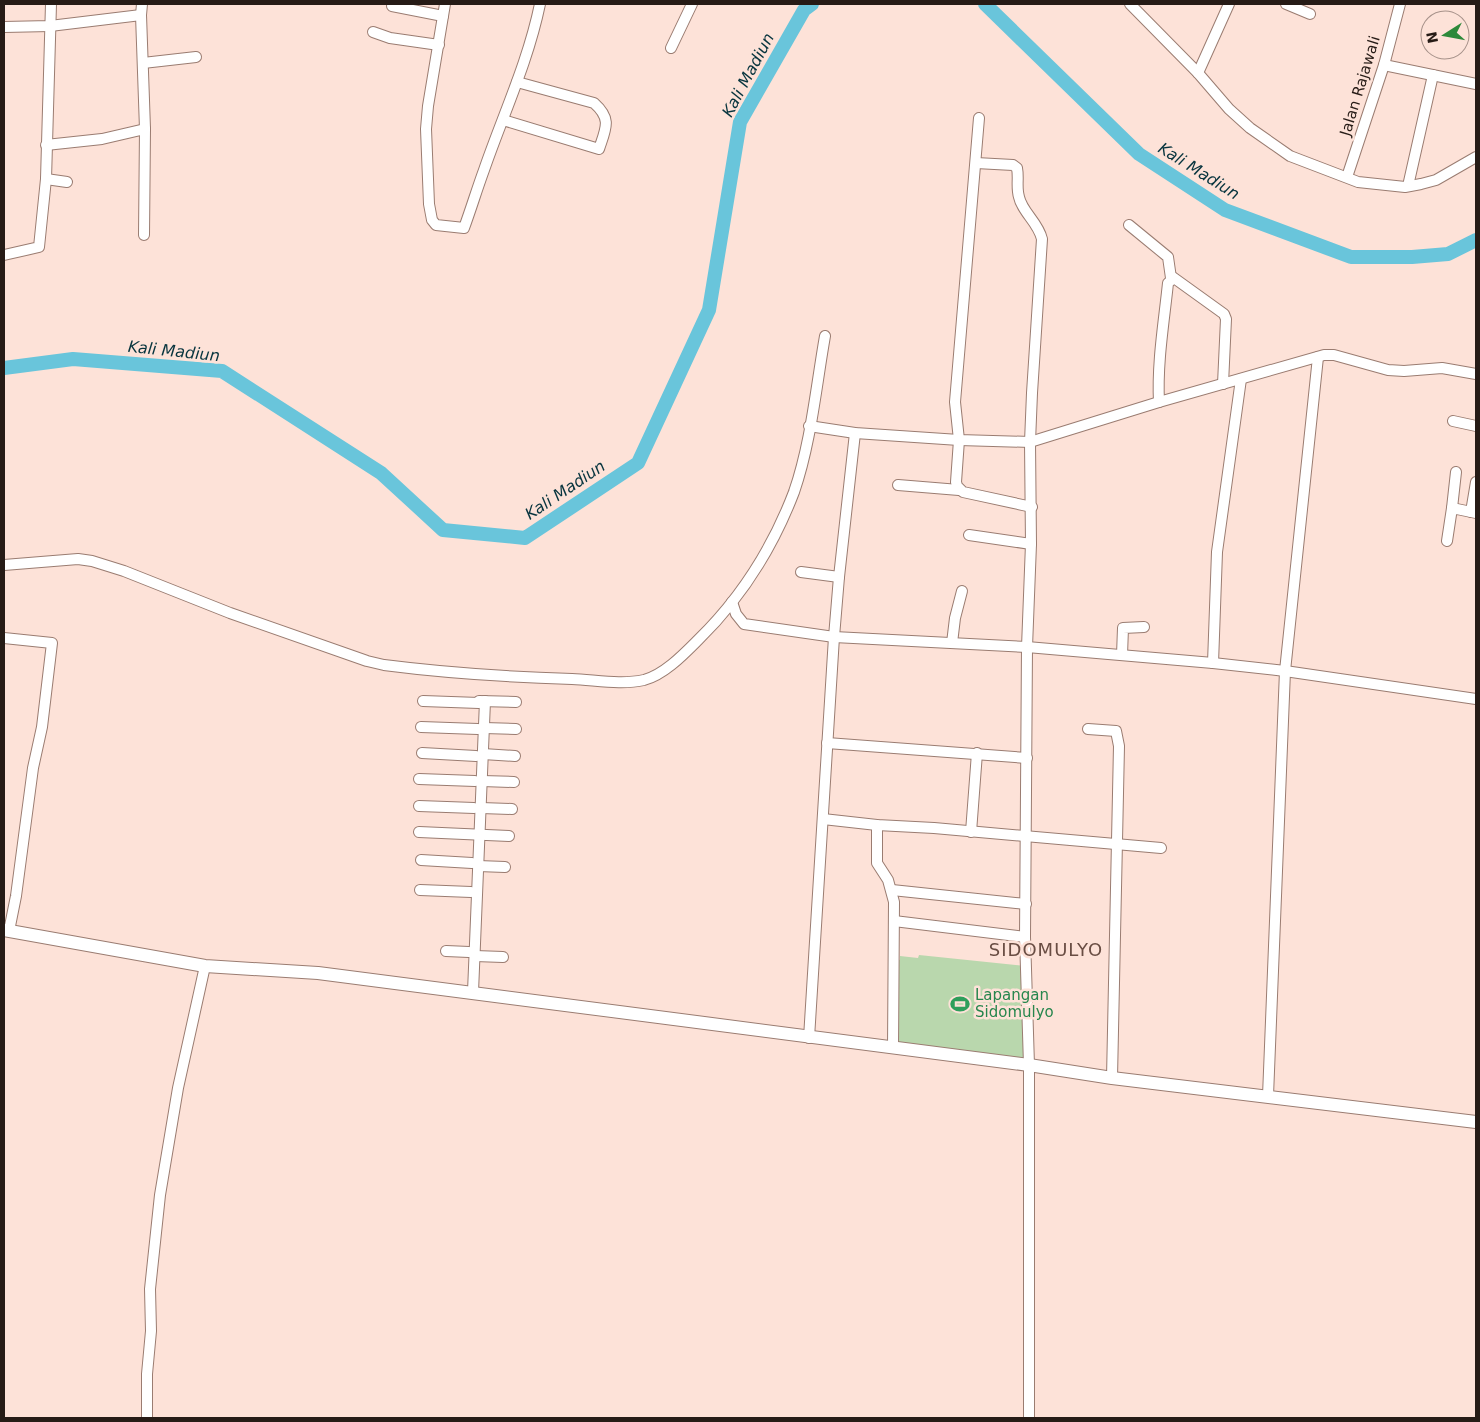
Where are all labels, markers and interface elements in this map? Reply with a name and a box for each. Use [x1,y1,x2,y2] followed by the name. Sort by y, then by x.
[1420,10,1470,60] north arrow
[718,30,778,120] water label: Kali Madiun
[1423,30,1441,45] text: N
[1336,34,1384,139] street label: Jalan Rajawali
[1155,139,1243,203] water label: Kali Madiun
[127,337,221,365] water label: Kali Madiun
[521,456,609,524] water label: Kali Madiun
[989,939,1103,960] district label: SIDOMULYO
[975,986,1054,1021] place label: Lapangan Sidomulyo
[949,993,971,1015] sports icon: Lapangan Sidomulyo

